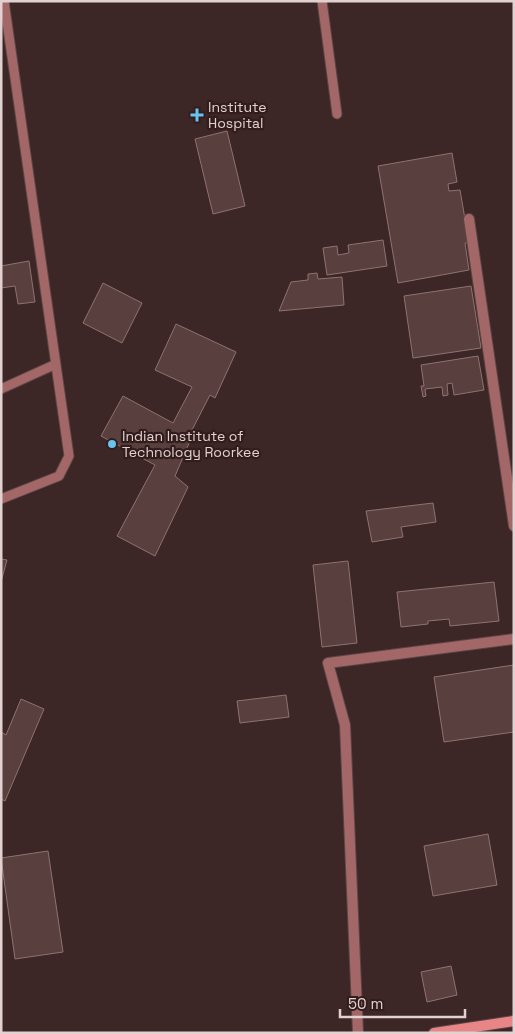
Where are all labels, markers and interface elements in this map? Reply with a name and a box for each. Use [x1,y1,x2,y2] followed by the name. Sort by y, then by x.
[208,98,267,132] place label: Institute Hospital
[190,108,204,122] marker: Institute Hospital
[122,427,260,461] place label: Indian Institute of Technology Roorkee
[106,438,118,450] marker: Indian Institute of Technology Roorkee
[340,986,465,1018] scale bar
[348,994,383,1013] text: 50 m

